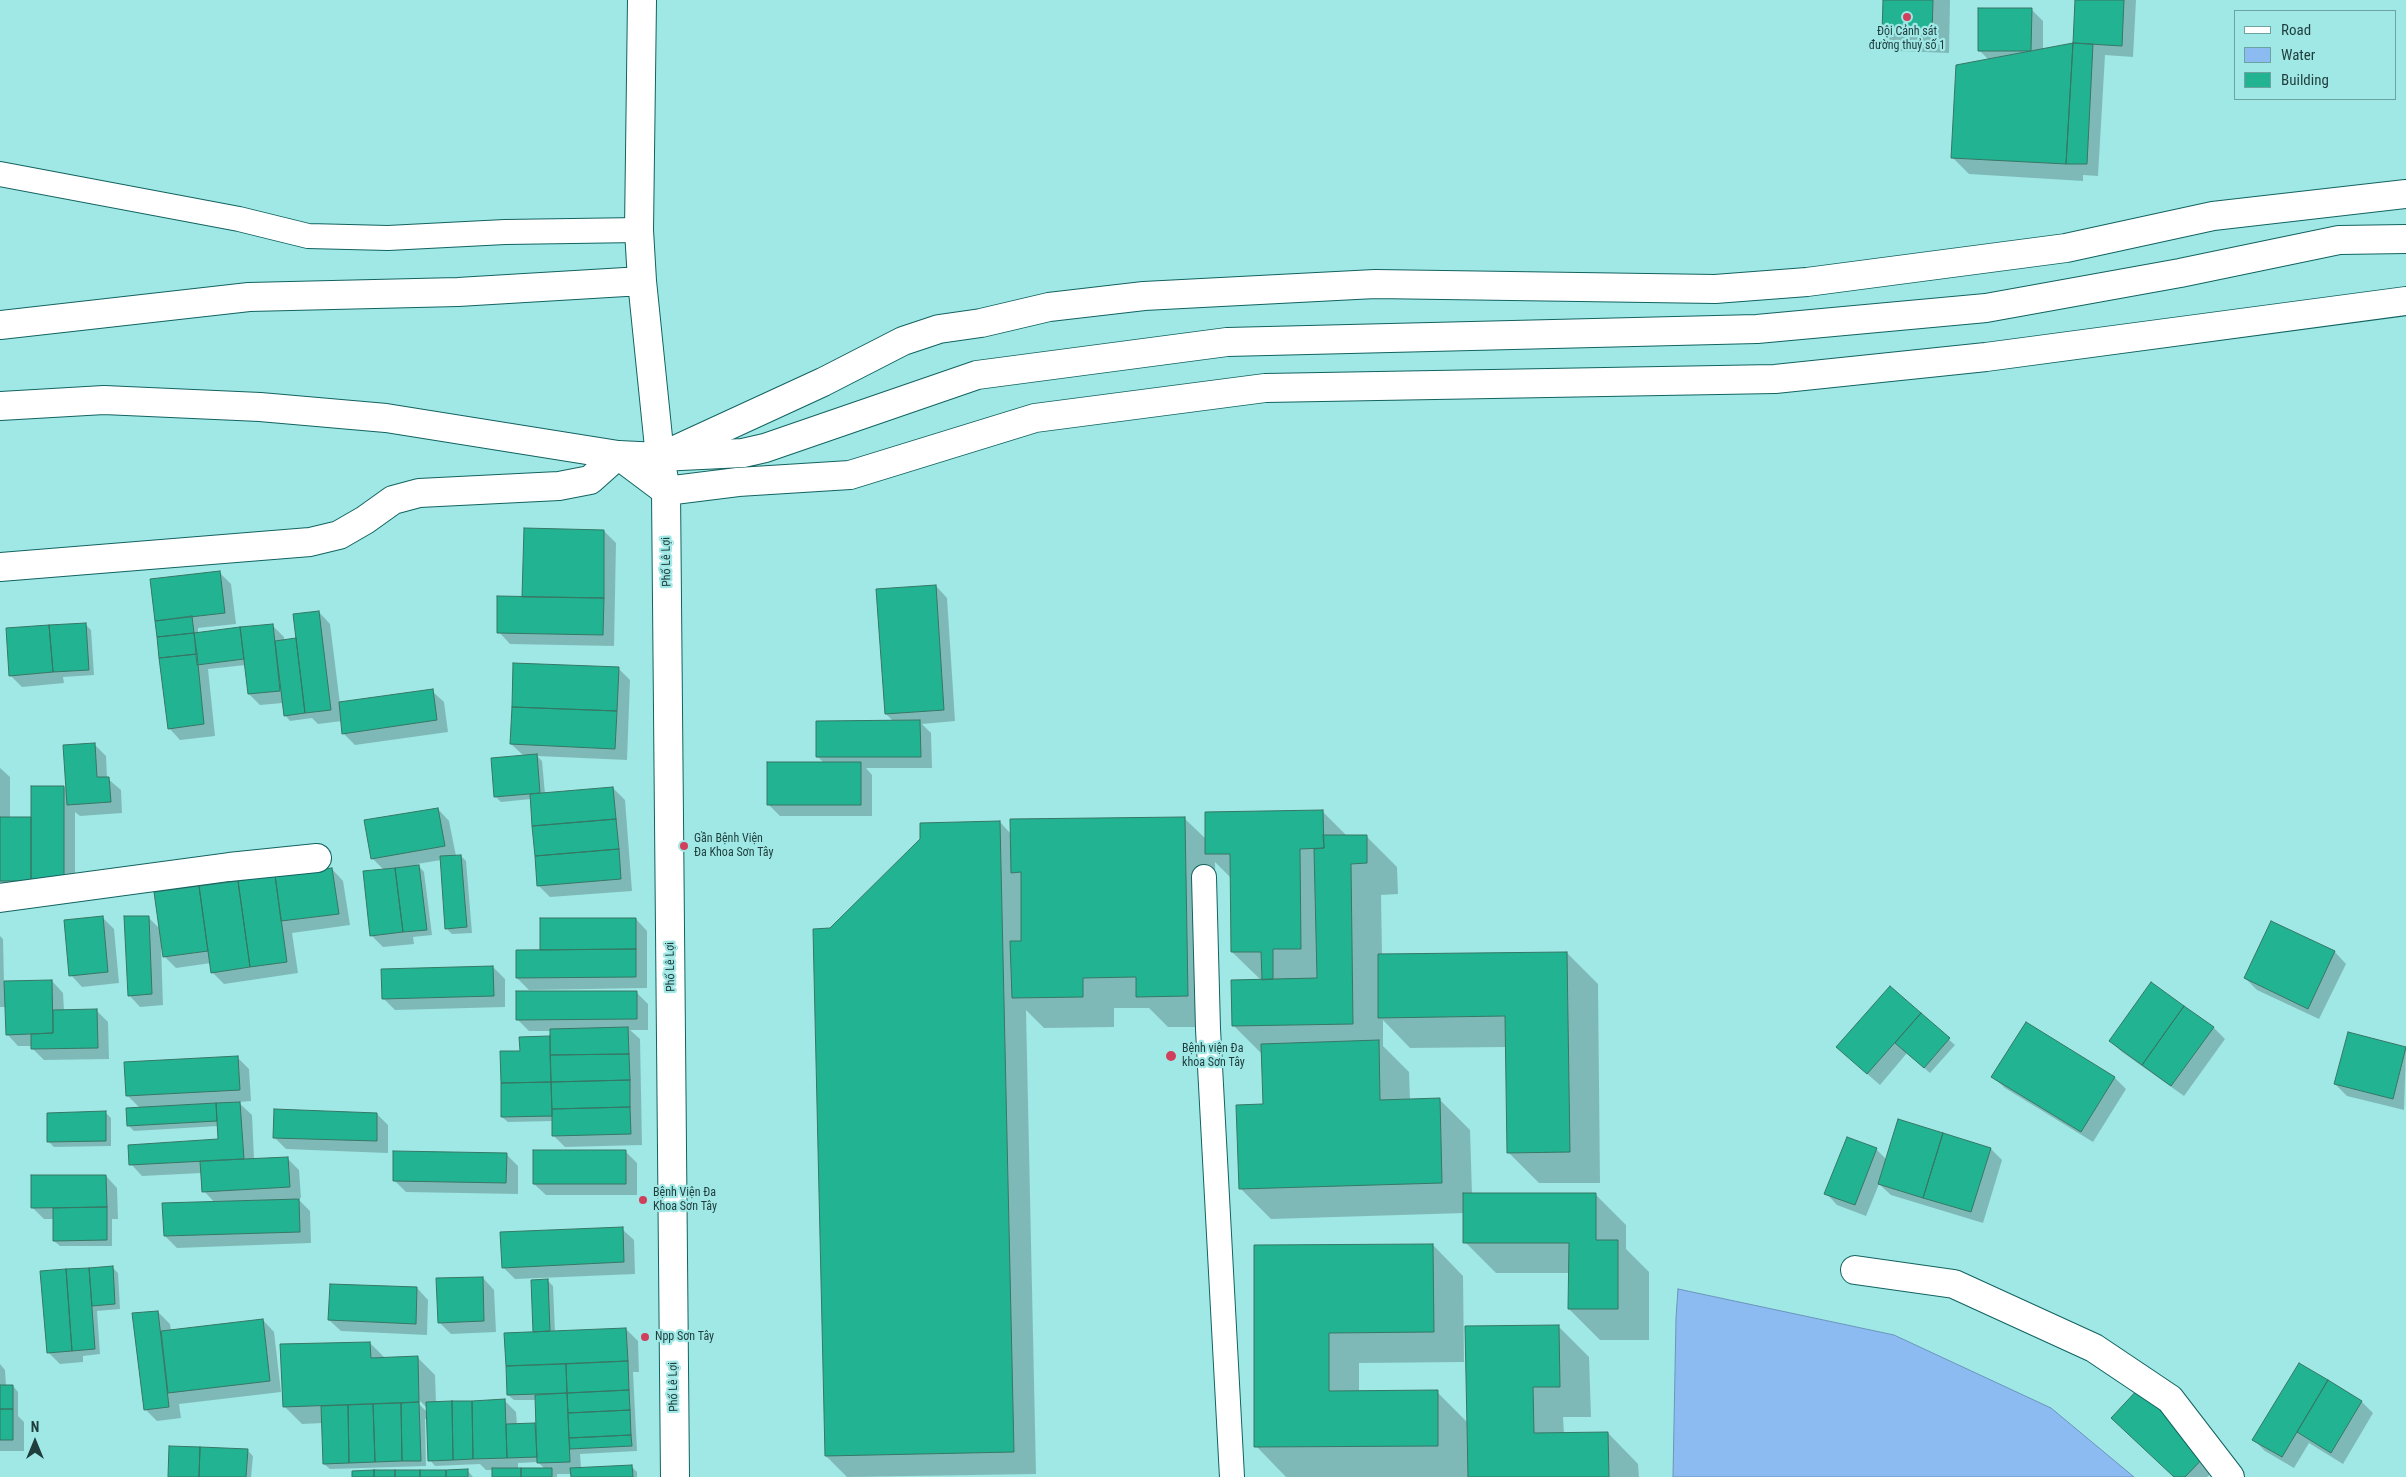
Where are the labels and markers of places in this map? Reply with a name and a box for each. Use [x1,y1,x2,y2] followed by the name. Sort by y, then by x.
[1901,11,1913,23] marker: Đội Cảnh sát đường thuỷ số 1
[1869,25,1945,53] place label: Đội Cảnh sát đường thuỷ số 1
[694,832,773,860] place label: Gần Bệnh Viện Đa Khoa Sơn Tây
[678,840,690,852] marker: Gần Bệnh Viện Đa Khoa Sơn Tây
[1182,1042,1245,1070] place label: Bệnh viện Đa khoa Sơn Tây
[1164,1049,1178,1063] marker: Bệnh viện Đa khoa Sơn Tây
[653,1186,717,1214] place label: Bệnh Viện Đa Khoa Sơn Tây
[637,1194,649,1206] marker: Bệnh Viện Đa Khoa Sơn Tây
[655,1330,714,1344] place label: Npp Sơn Tây
[639,1331,651,1343] marker: Npp Sơn Tây

